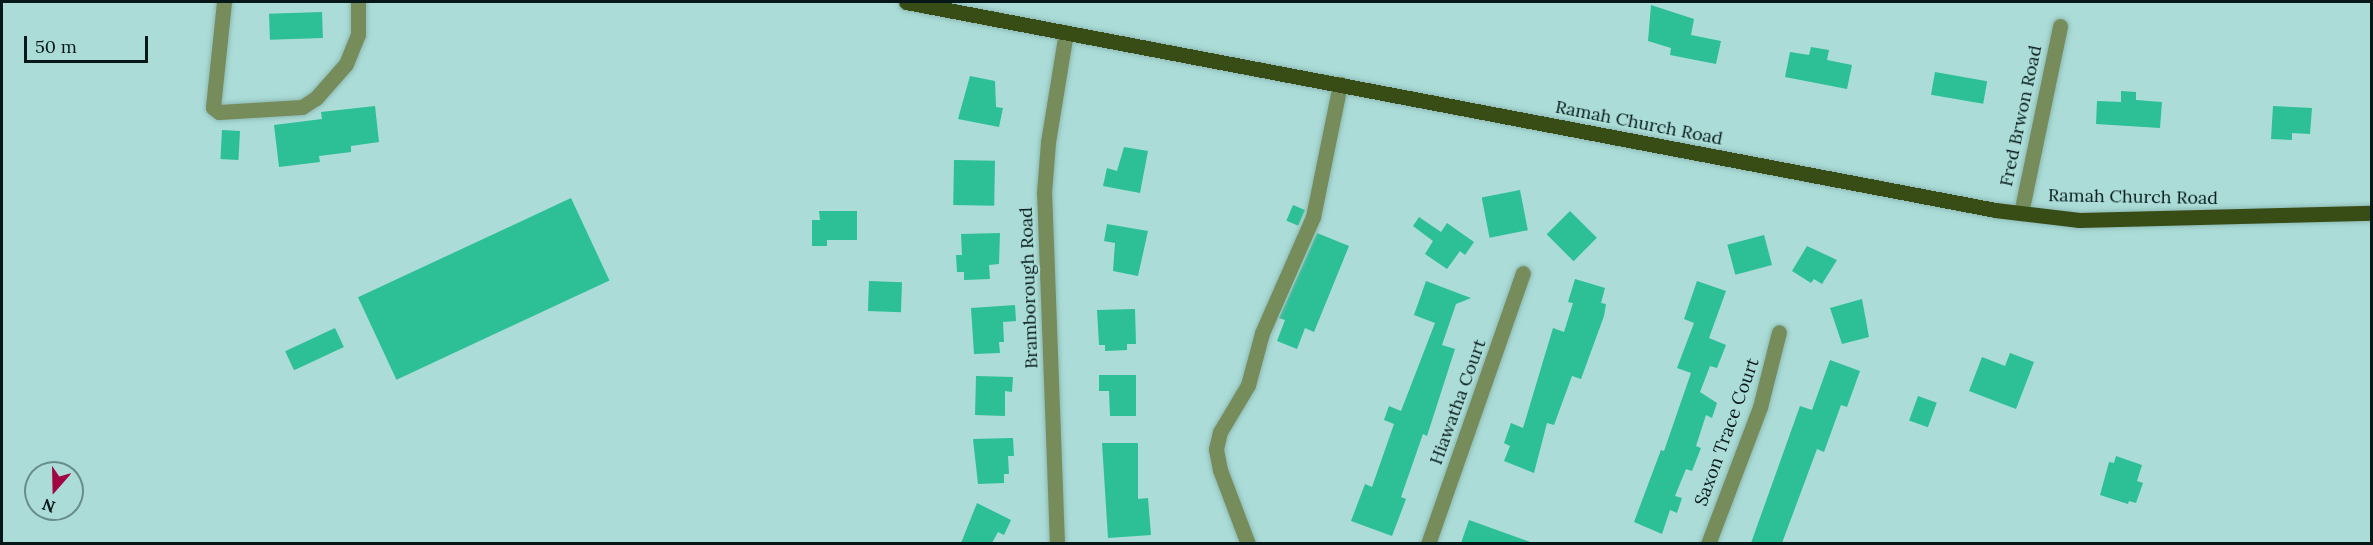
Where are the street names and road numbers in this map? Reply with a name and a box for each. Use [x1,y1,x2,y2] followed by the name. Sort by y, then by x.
[1996,44,2046,188] street label: Fred Brwon Road
[1553,96,1725,150] street label: Ramah Church Road
[2048,185,2218,209] street label: Ramah Church Road
[1015,207,1043,369] street label: Bramborough Road
[1425,336,1491,468] street label: Hiawatha Court
[1690,355,1764,509] street label: Saxon Trace Court

